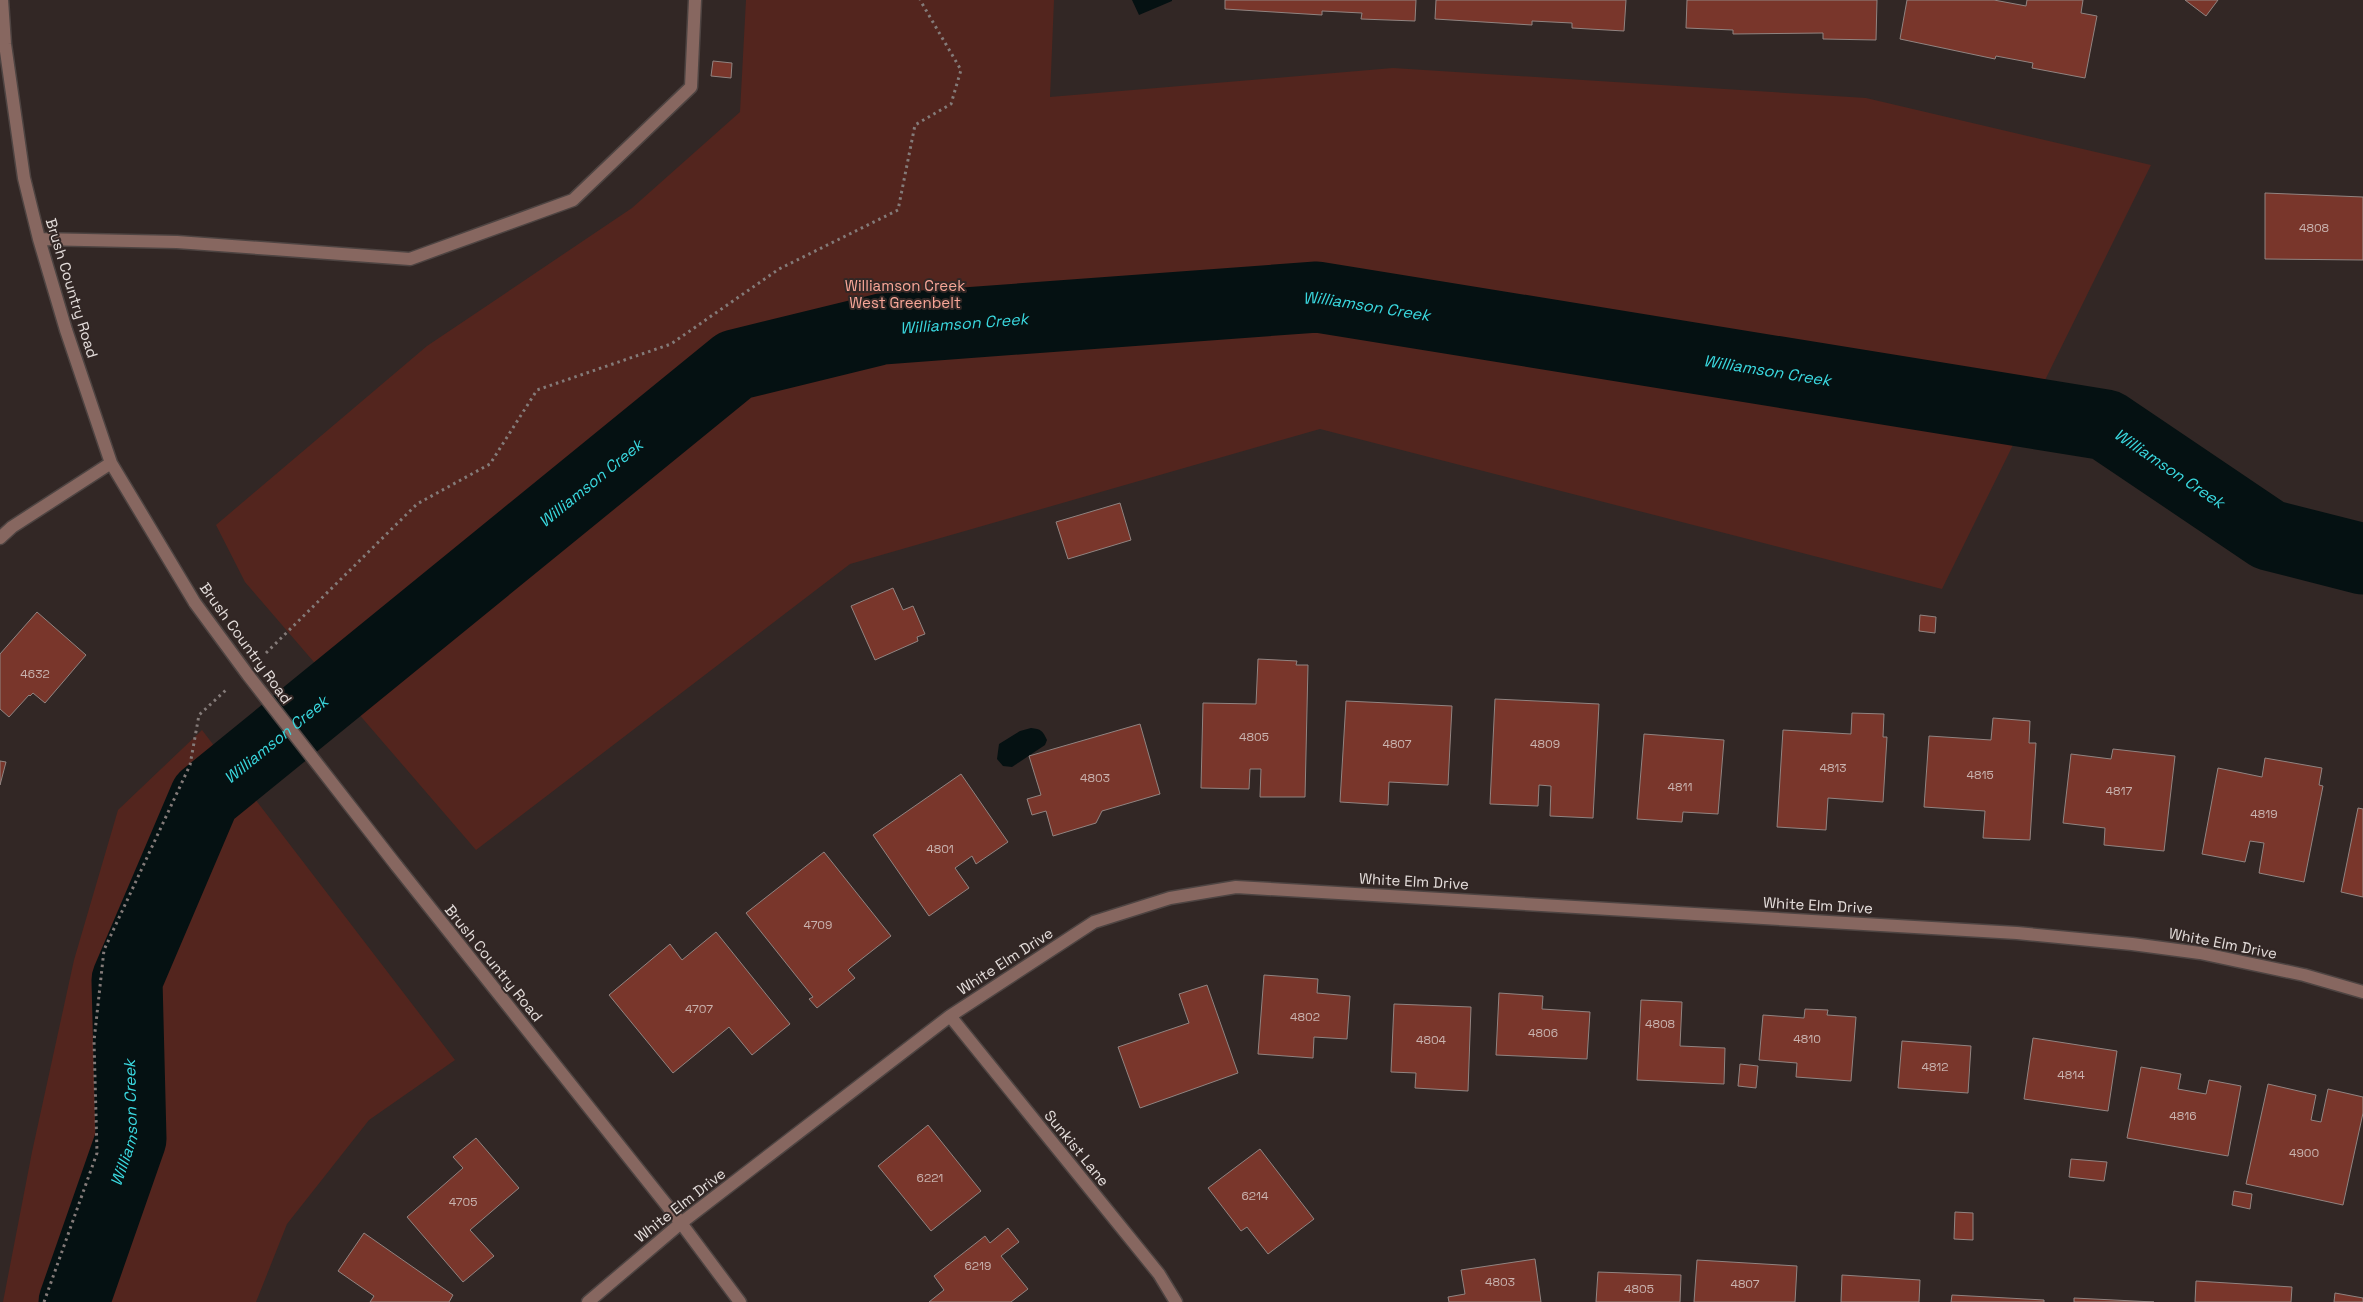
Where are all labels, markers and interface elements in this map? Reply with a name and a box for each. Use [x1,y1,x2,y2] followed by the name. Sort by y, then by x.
[42,216,102,360] street label: Brush Country Road
[2299,220,2329,236] house number: 4808
[845,276,965,312] park label: Williamson Creek West Greenbelt
[1302,286,1434,326] water label: Williamson Creek
[899,308,1031,338] water label: Williamson Creek
[1702,349,1835,391] water label: Williamson Creek
[2110,423,2231,514] water label: Williamson Creek
[534,433,649,532] water label: Williamson Creek
[196,579,296,707] street label: Brush Country Road
[20,666,50,682] house number: 4632
[219,689,334,788] water label: Williamson Creek
[1239,729,1269,745] house number: 4805
[1382,736,1412,752] house number: 4807
[1530,736,1560,752] house number: 4809
[1819,760,1847,776] house number: 4813
[1966,767,1994,783] house number: 4815
[1080,770,1110,786] house number: 4803
[1667,779,1693,795] house number: 4811
[2106,783,2133,799] house number: 4817
[2250,806,2278,822] house number: 4819
[926,841,954,857] house number: 4801
[1358,869,1470,893] street label: White Elm Drive
[1762,893,1874,917] street label: White Elm Drive
[441,901,547,1025] street label: Brush Country Road
[804,917,832,933] house number: 4709
[954,923,1056,999] street label: White Elm Drive
[2167,923,2279,963] street label: White Elm Drive
[685,1001,713,1017] house number: 4707
[1290,1009,1320,1025] house number: 4802
[1645,1016,1675,1032] house number: 4808
[1528,1025,1558,1041] house number: 4806
[1793,1031,1821,1047] house number: 4810
[1416,1032,1447,1048] house number: 4804
[105,1057,143,1189] water label: Williamson Creek
[1921,1059,1949,1075] house number: 4812
[2057,1067,2085,1083] house number: 4814
[1040,1106,1114,1190] street label: Sunkist Lane
[2169,1108,2197,1124] house number: 4816
[2289,1145,2319,1161] house number: 4900
[631,1164,729,1246] street label: White Elm Drive
[917,1170,943,1186] house number: 6221
[1241,1188,1269,1204] house number: 6214
[449,1194,477,1210] house number: 4705
[965,1258,991,1274] house number: 6219
[1485,1274,1515,1290] house number: 4803
[1730,1276,1760,1292] house number: 4807
[1624,1281,1654,1297] house number: 4805

